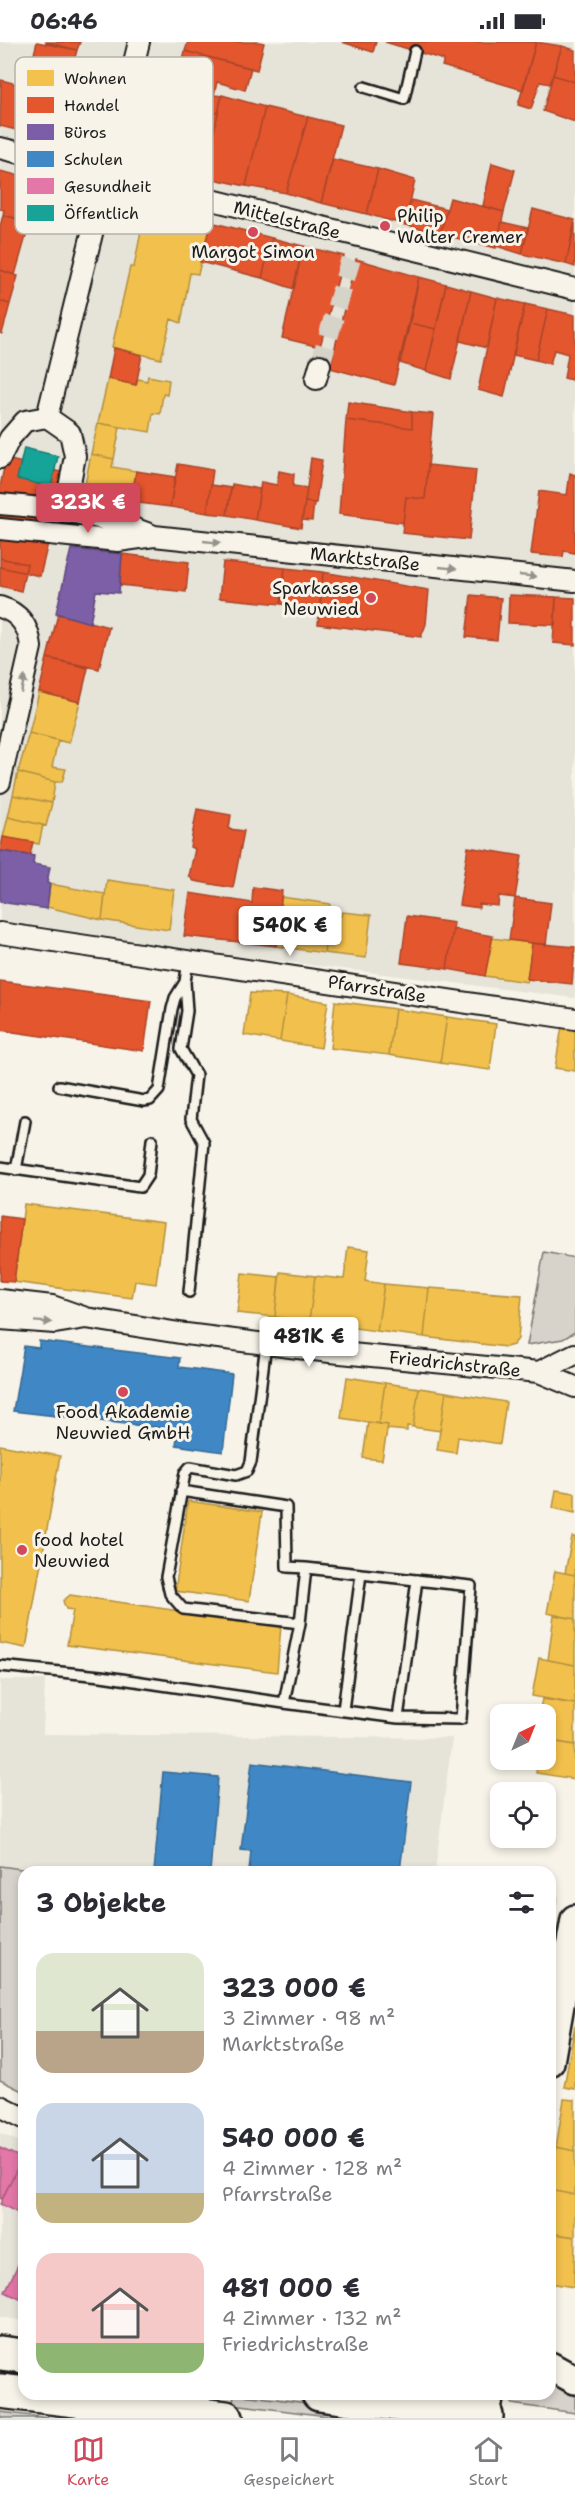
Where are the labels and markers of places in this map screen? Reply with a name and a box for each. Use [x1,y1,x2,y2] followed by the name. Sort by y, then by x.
[397,204,523,249] place label: Philip Walter Cremer
[378,219,392,233] marker: Philip Walter Cremer
[246,225,260,239] marker: Margot Simon
[191,240,315,264] place label: Margot Simon
[39,483,137,534] pin: 323K €
[272,576,359,621] place label: Sparkasse Neuwied
[364,591,378,605] marker: Sparkasse Neuwied
[241,906,339,957] pin: 540K €
[260,1317,358,1368] pin: 481K €
[116,1385,130,1399] marker: Food Akademie Neuwied GmbH
[56,1400,190,1445] place label: Food Akademie Neuwied GmbH
[34,1528,124,1573] place label: food hotel Neuwied
[15,1543,29,1557] marker: food hotel Neuwied

